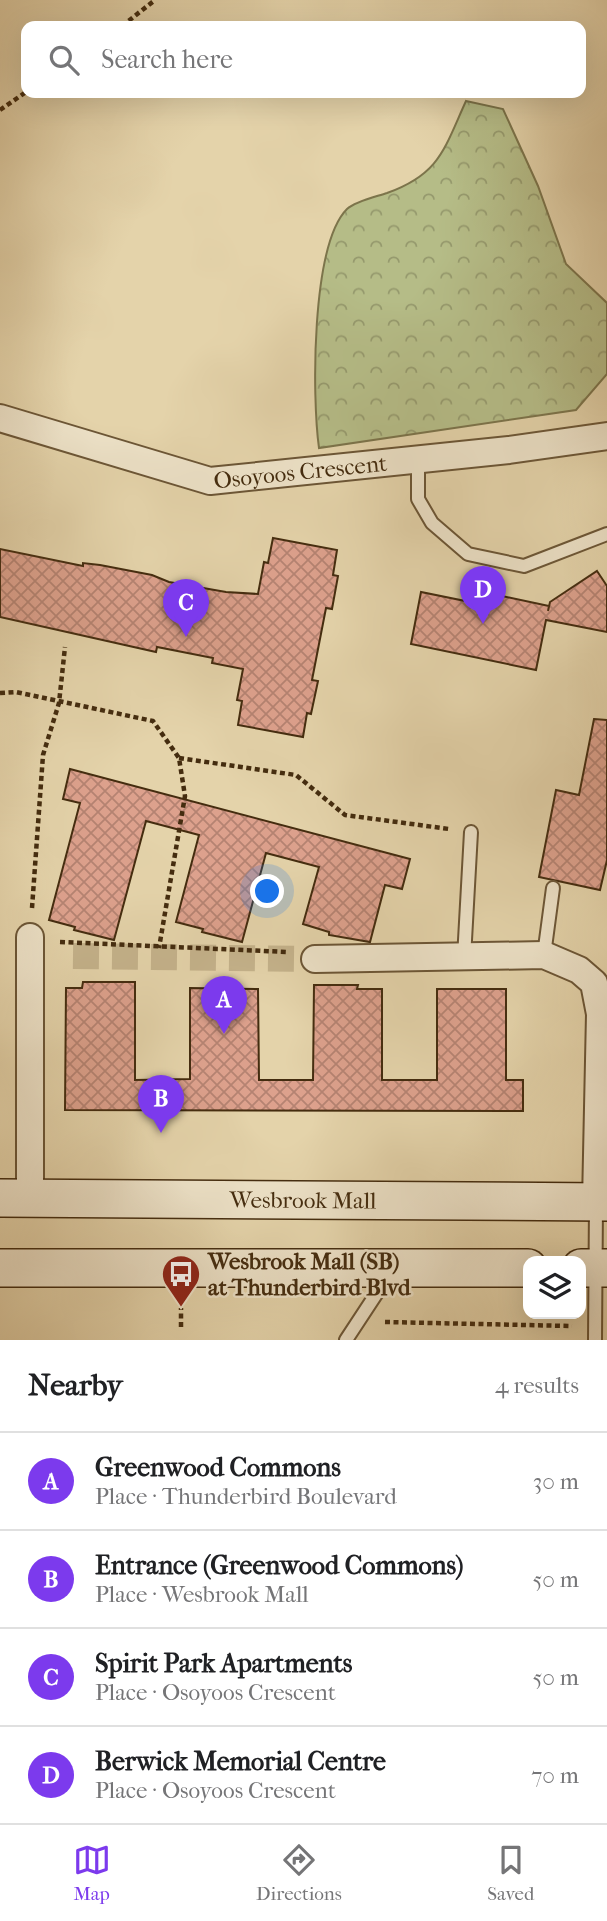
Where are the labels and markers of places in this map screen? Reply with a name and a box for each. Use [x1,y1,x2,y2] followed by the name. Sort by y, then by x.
[460,566,506,624] pin: D
[163,579,209,637] pin: C
[201,976,247,1034] pin: A
[138,1075,184,1133] pin: B
[207,1248,412,1301] place label: Wesbrook Mall (SB) at Thunderbird Blvd
[160,1253,202,1308] bus stop icon: Wesbrook Mall (SB) at Thunderbird Blvd

